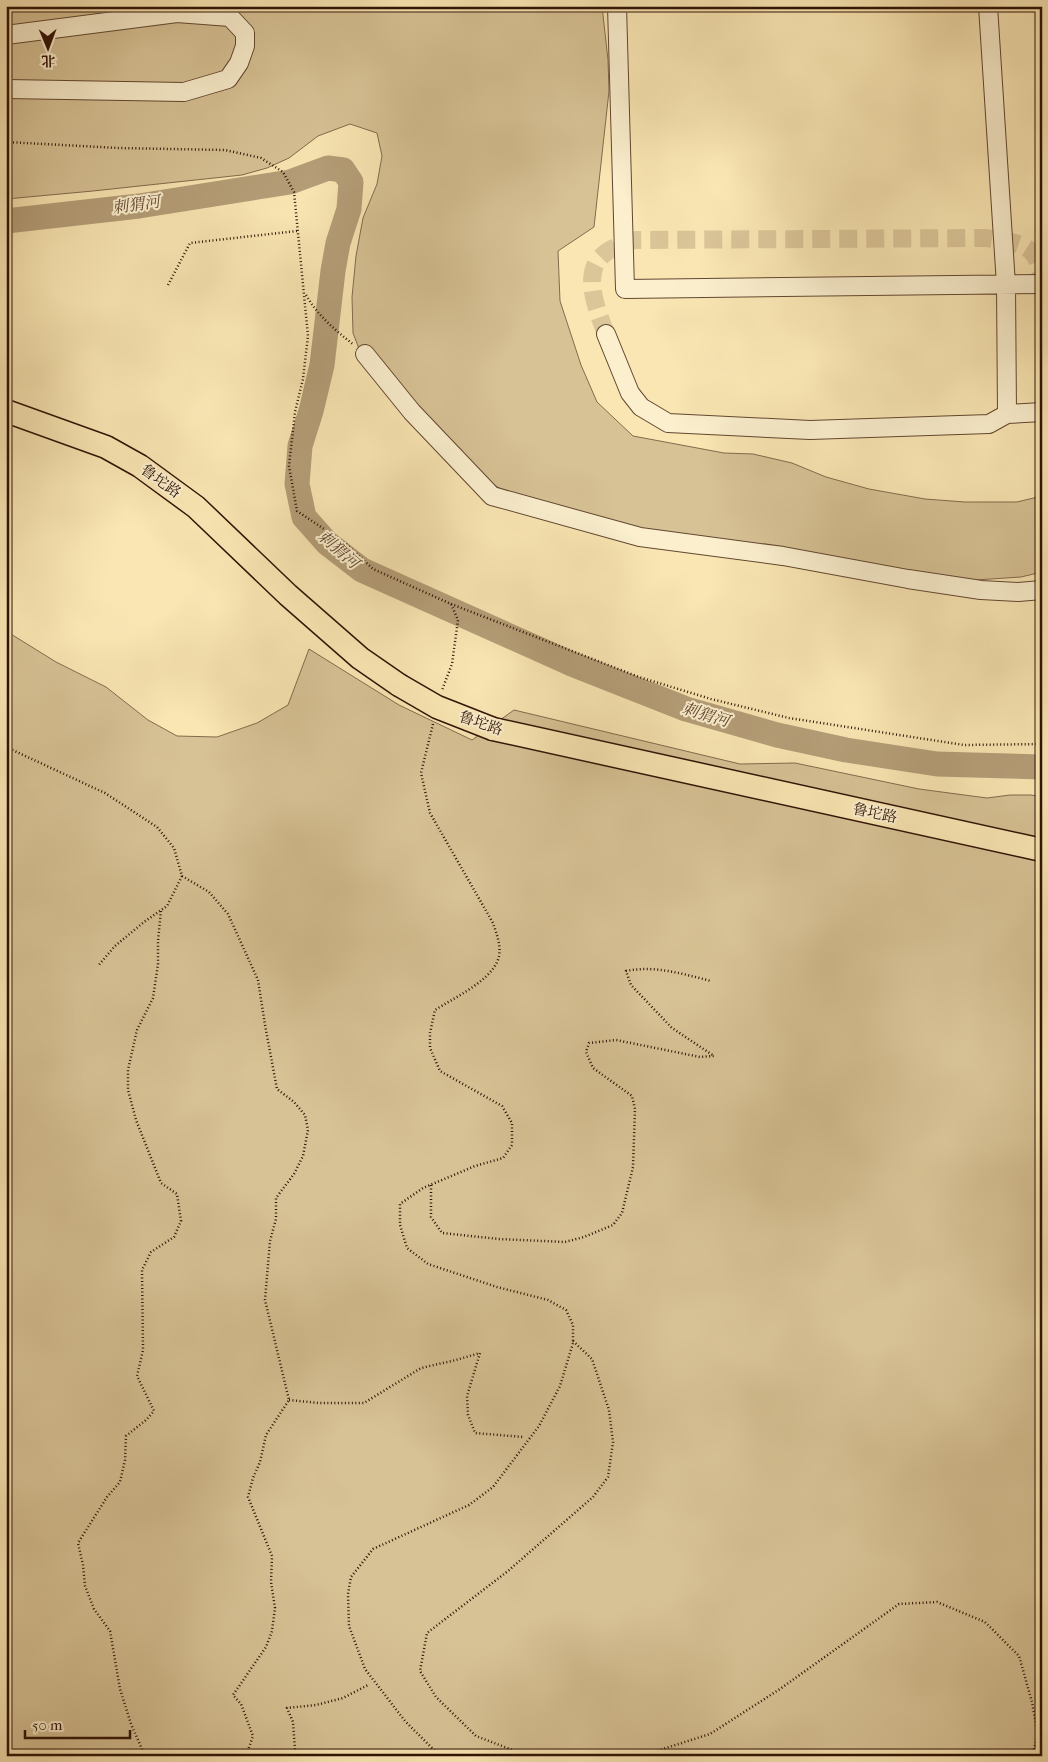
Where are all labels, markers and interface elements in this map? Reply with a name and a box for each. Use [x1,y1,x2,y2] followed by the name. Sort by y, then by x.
[22,22,72,72] north arrow
[41,52,55,69] text: 北
[111,191,164,217] water label: 刺猬河
[138,460,184,502] street label: 鲁坨路
[314,526,365,574] water label: 刺猬河
[680,698,734,731] water label: 刺猬河
[457,707,505,739] street label: 鲁坨路
[851,800,899,826] street label: 鲁坨路
[25,1707,130,1739] scale bar
[32,1716,63,1734] text: 50 m

